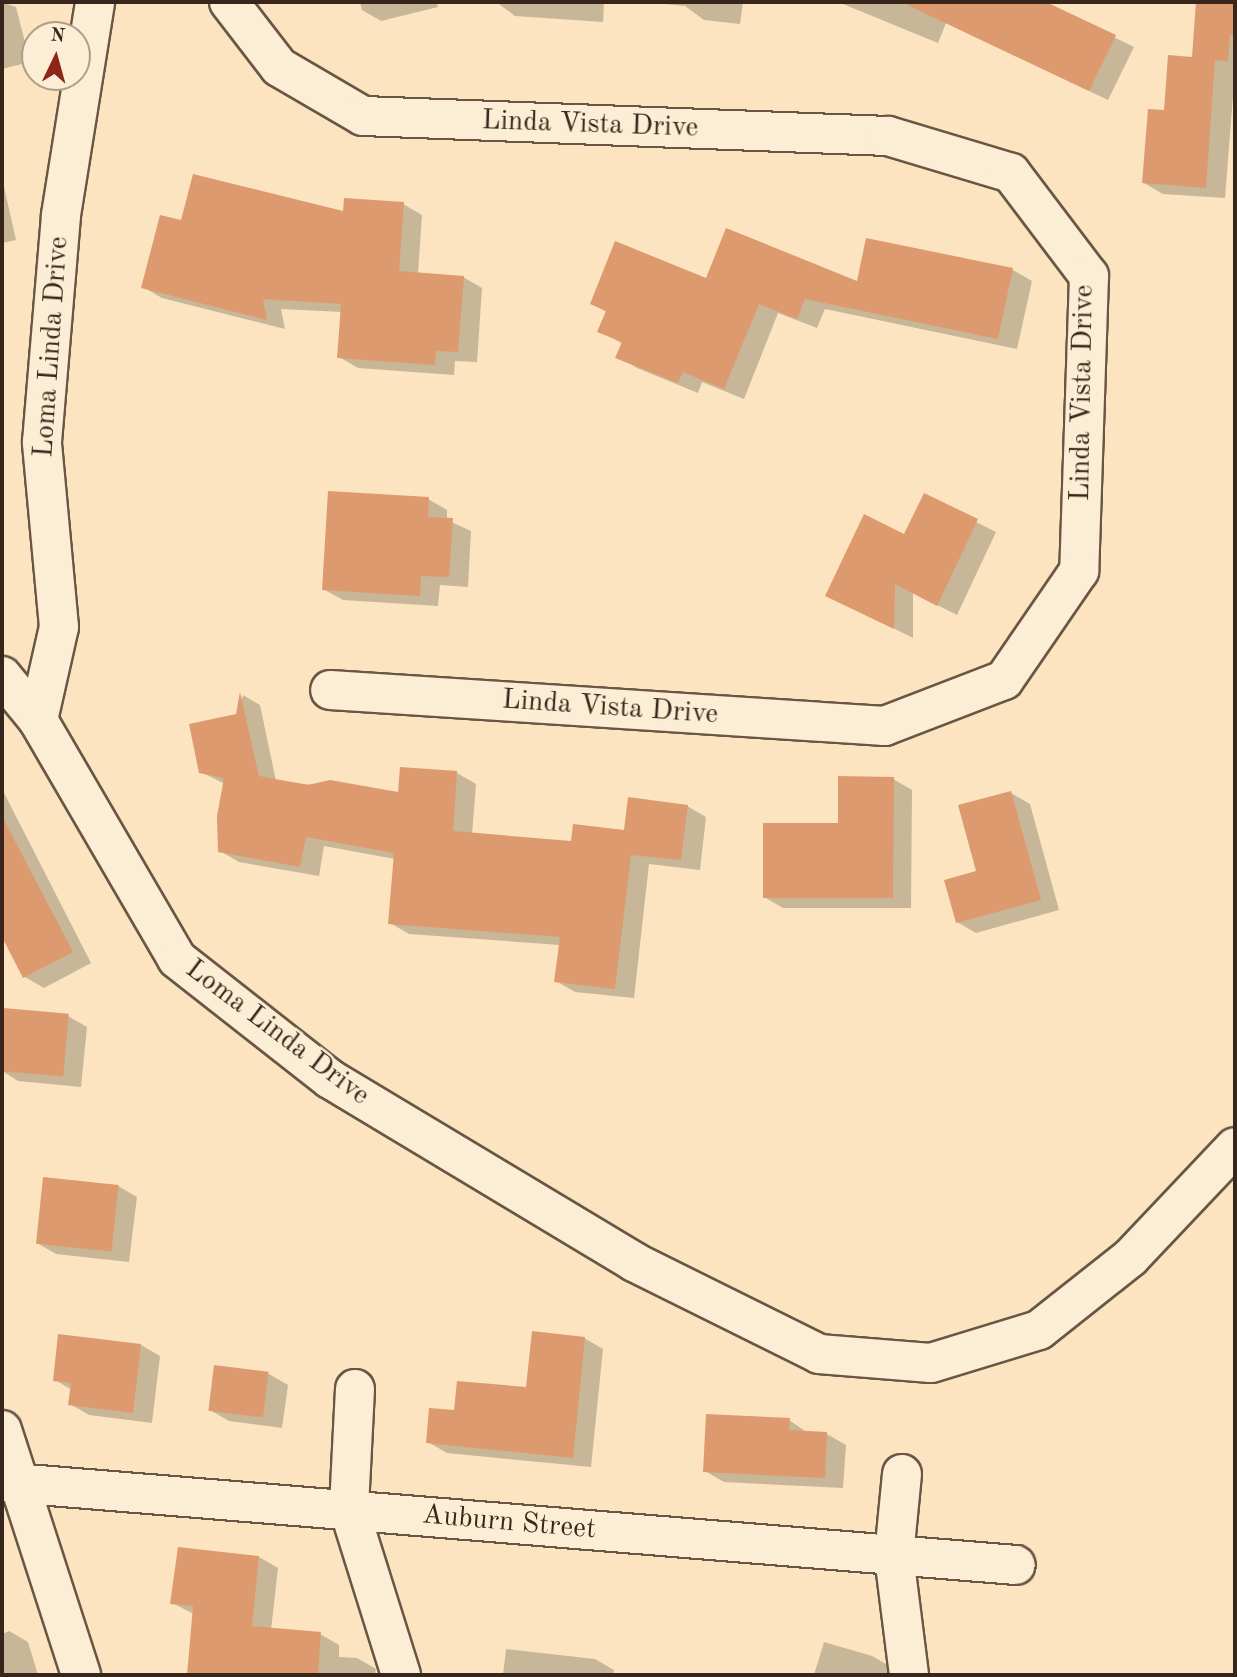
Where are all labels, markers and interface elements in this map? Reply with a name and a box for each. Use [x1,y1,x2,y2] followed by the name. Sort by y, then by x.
[21,21,91,91] north arrow
[50,26,66,47] text: N
[481,104,699,146] street label: Linda Vista Drive
[28,235,76,459] street label: Loma Linda Drive
[1064,284,1102,502] street label: Linda Vista Drive
[501,684,719,732] street label: Linda Vista Drive
[178,953,376,1113] street label: Loma Linda Drive
[421,1499,597,1547] street label: Auburn Street

